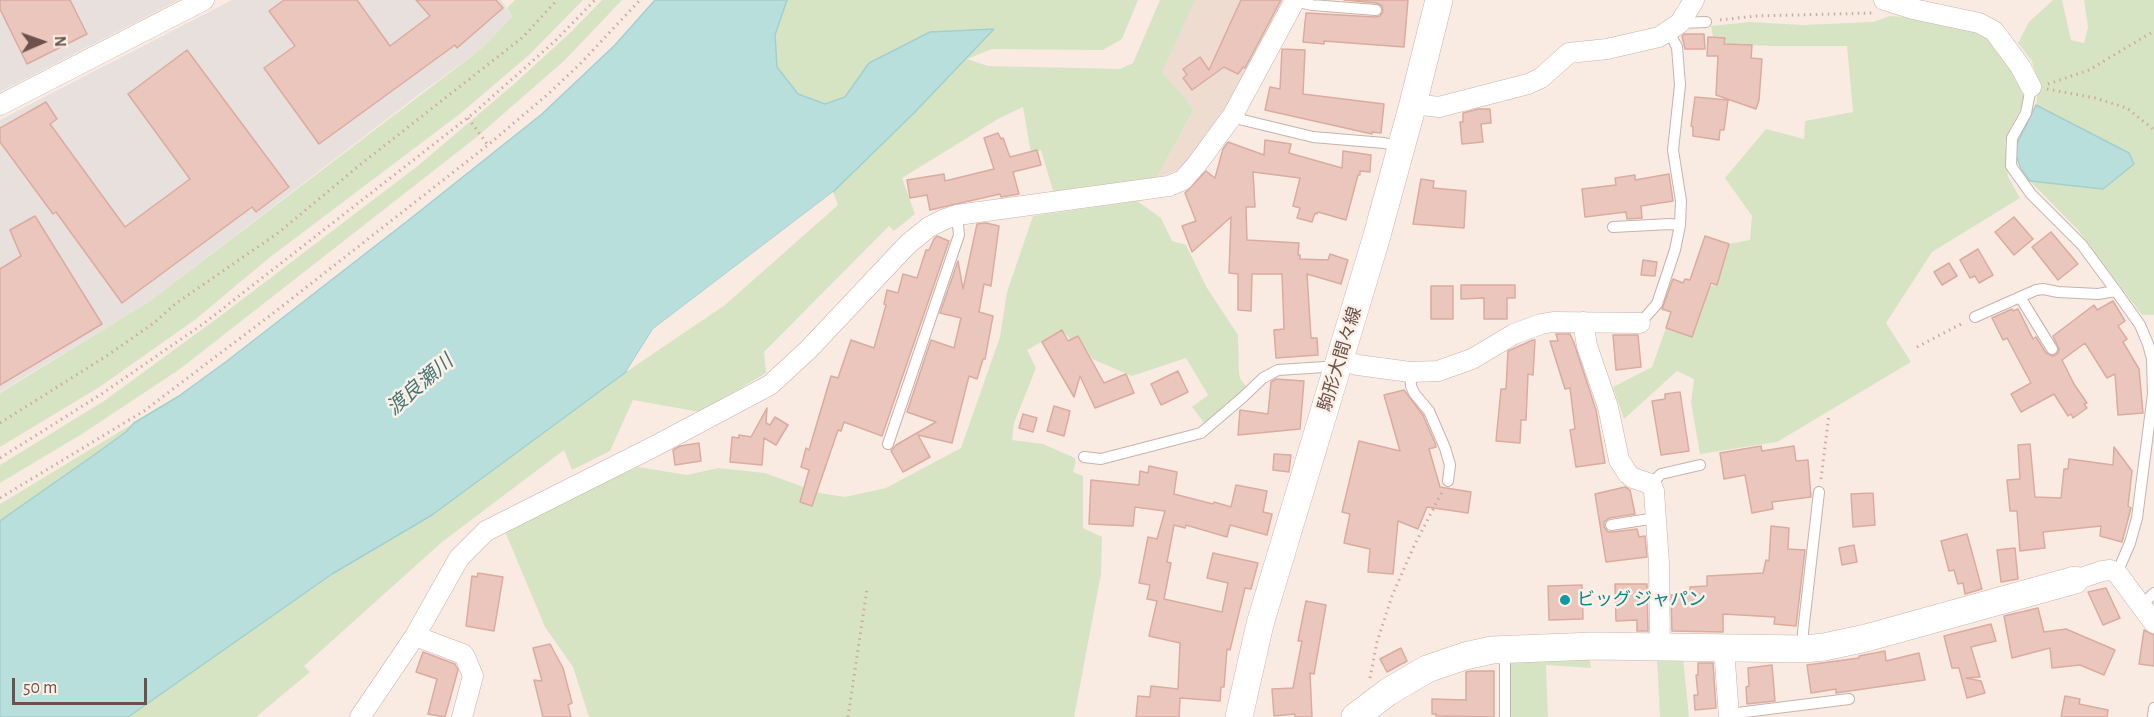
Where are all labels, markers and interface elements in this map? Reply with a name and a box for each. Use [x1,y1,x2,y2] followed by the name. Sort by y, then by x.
[12,12,72,72] north arrow
[52,36,68,47] text: N
[1314,304,1366,414] street label: 駒形大間々線
[382,350,458,420] water label: 渡良瀬川
[1577,589,1706,611] place label: ビッグ ジャパン
[1558,593,1572,607] marker: ビッグ ジャパン
[15,666,150,704] scale bar
[23,679,57,697] text: 50 m

